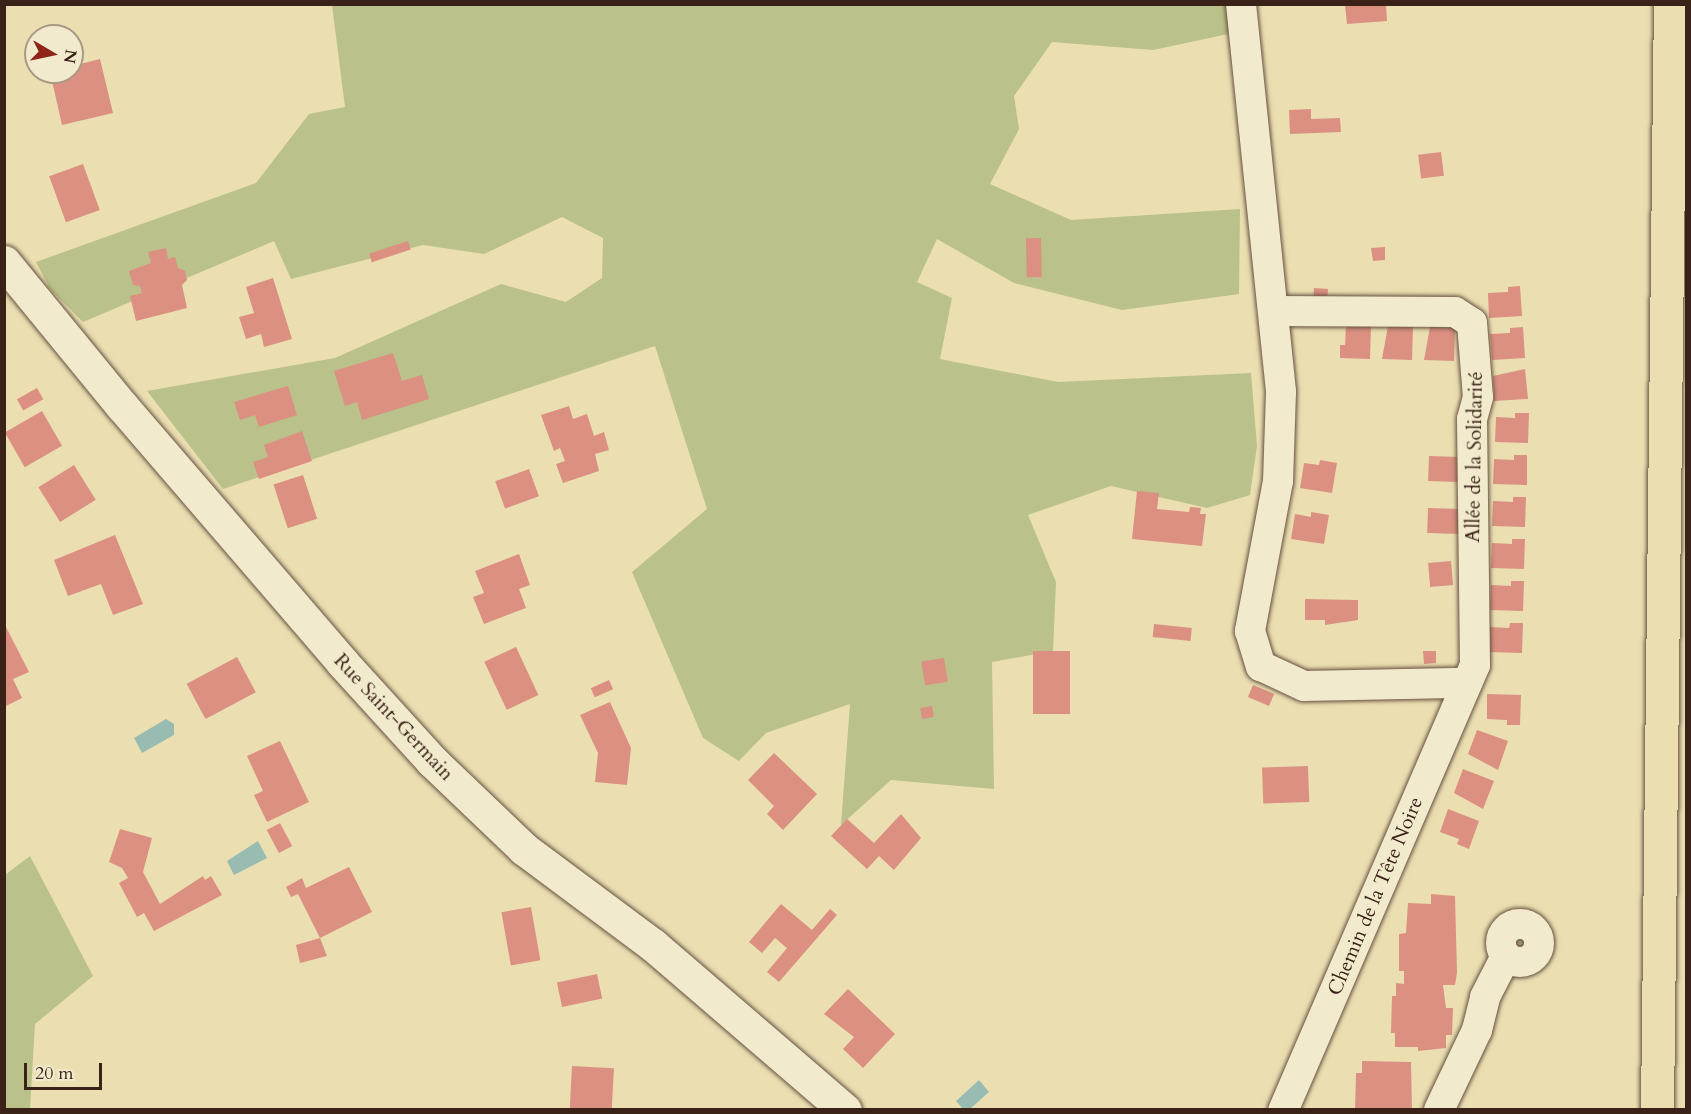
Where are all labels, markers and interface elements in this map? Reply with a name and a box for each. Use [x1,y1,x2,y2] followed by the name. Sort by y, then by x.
[24,24,84,84] north arrow
[58,48,82,65] text: N
[1461,371,1487,543] street label: Allée de la Solidarité
[329,649,459,785] street label: Rue Saint-Germain
[1322,793,1428,999] street label: Chemin de la Tête Noire
[27,1051,105,1089] scale bar
[35,1061,74,1086] text: 20 m

